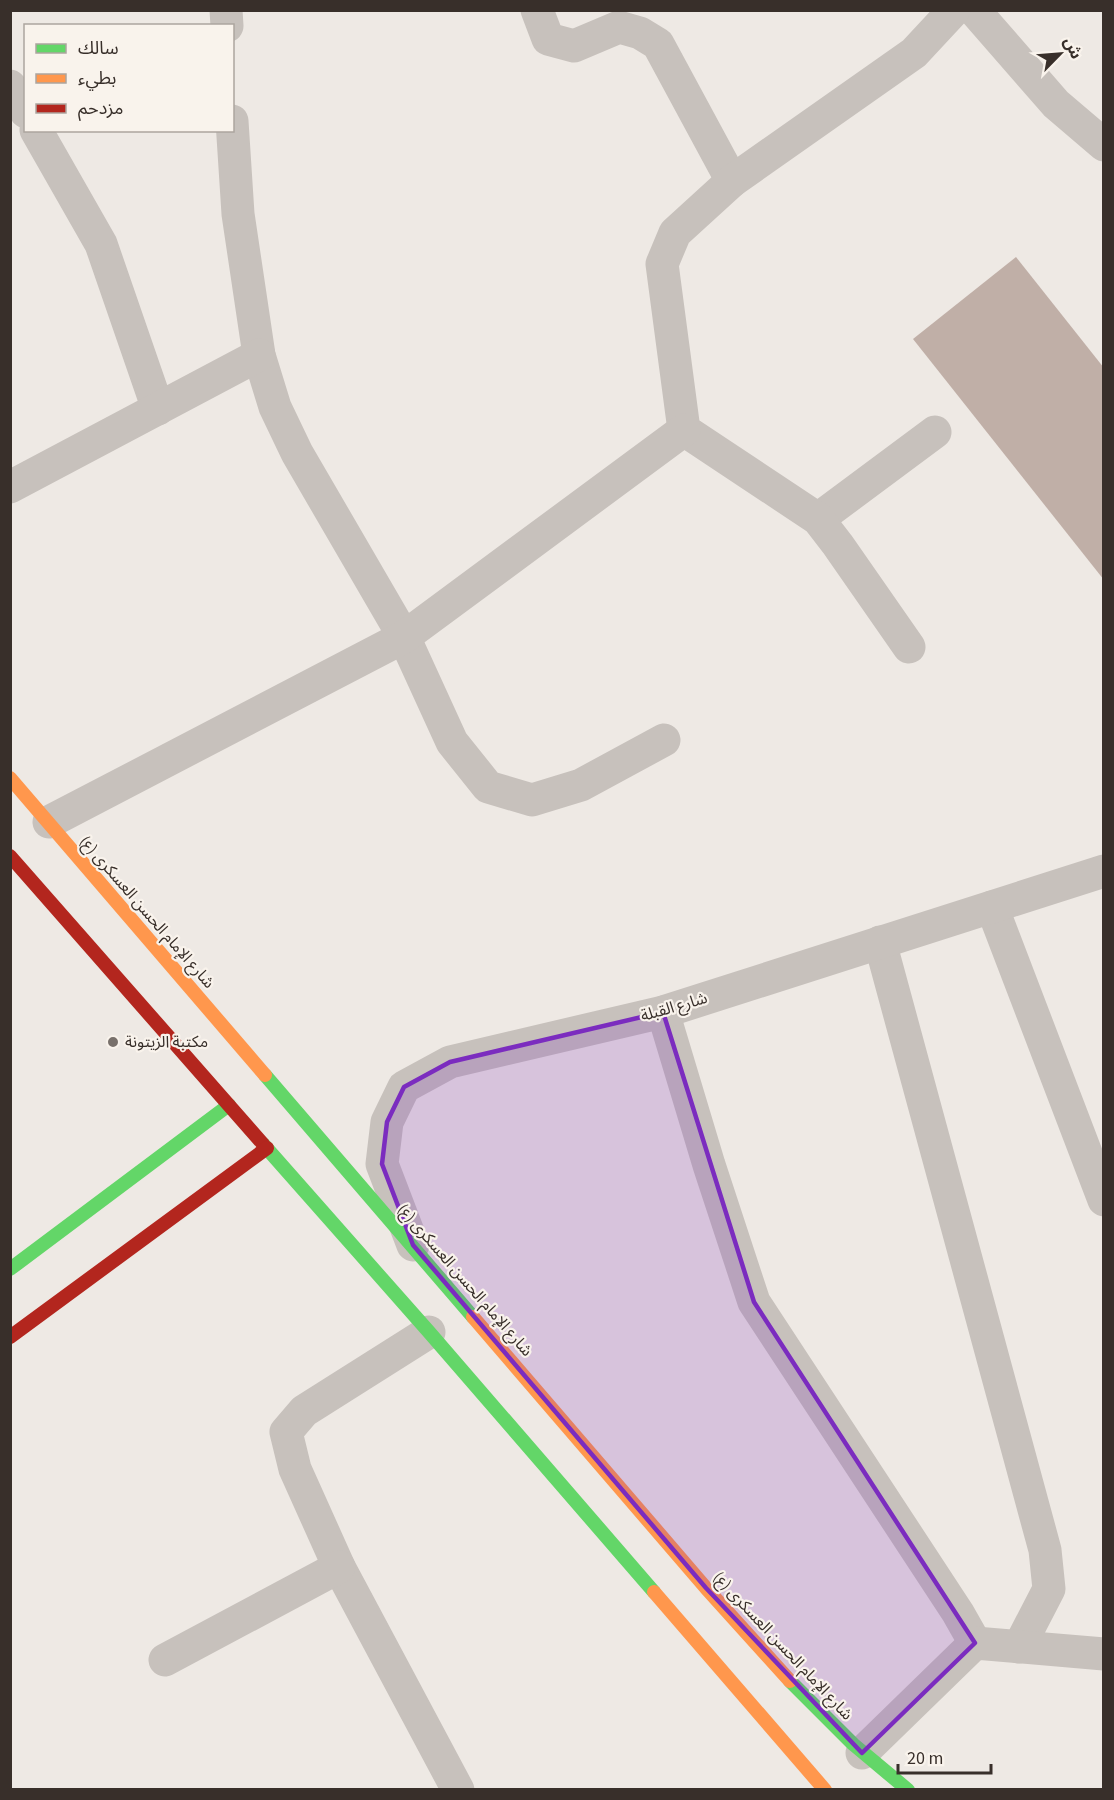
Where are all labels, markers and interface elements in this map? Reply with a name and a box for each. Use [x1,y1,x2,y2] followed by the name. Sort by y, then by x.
[24,24,234,132] legend
[1030,24,1090,84] north arrow
[1058,34,1087,63] text: ش
[78,36,119,61] text: سالك
[78,66,116,91] text: بطيء
[78,96,123,121] text: مزدحم
[74,831,219,994] street label: شارع الإمام الحسن العسکری (ع)
[638,987,710,1028] street label: شارع القبلة
[125,1031,208,1053] place label: مكتبة الزيتونة
[106,1035,120,1049] marker: مكتبة الزيتونة
[392,1199,537,1362] street label: شارع الإمام الحسن العسکری (ع)
[707,1567,858,1726] street label: شارع الإمام الحسن العسکری (ع)
[898,1737,991,1775] scale bar
[907,1746,943,1771] text: 20 m

